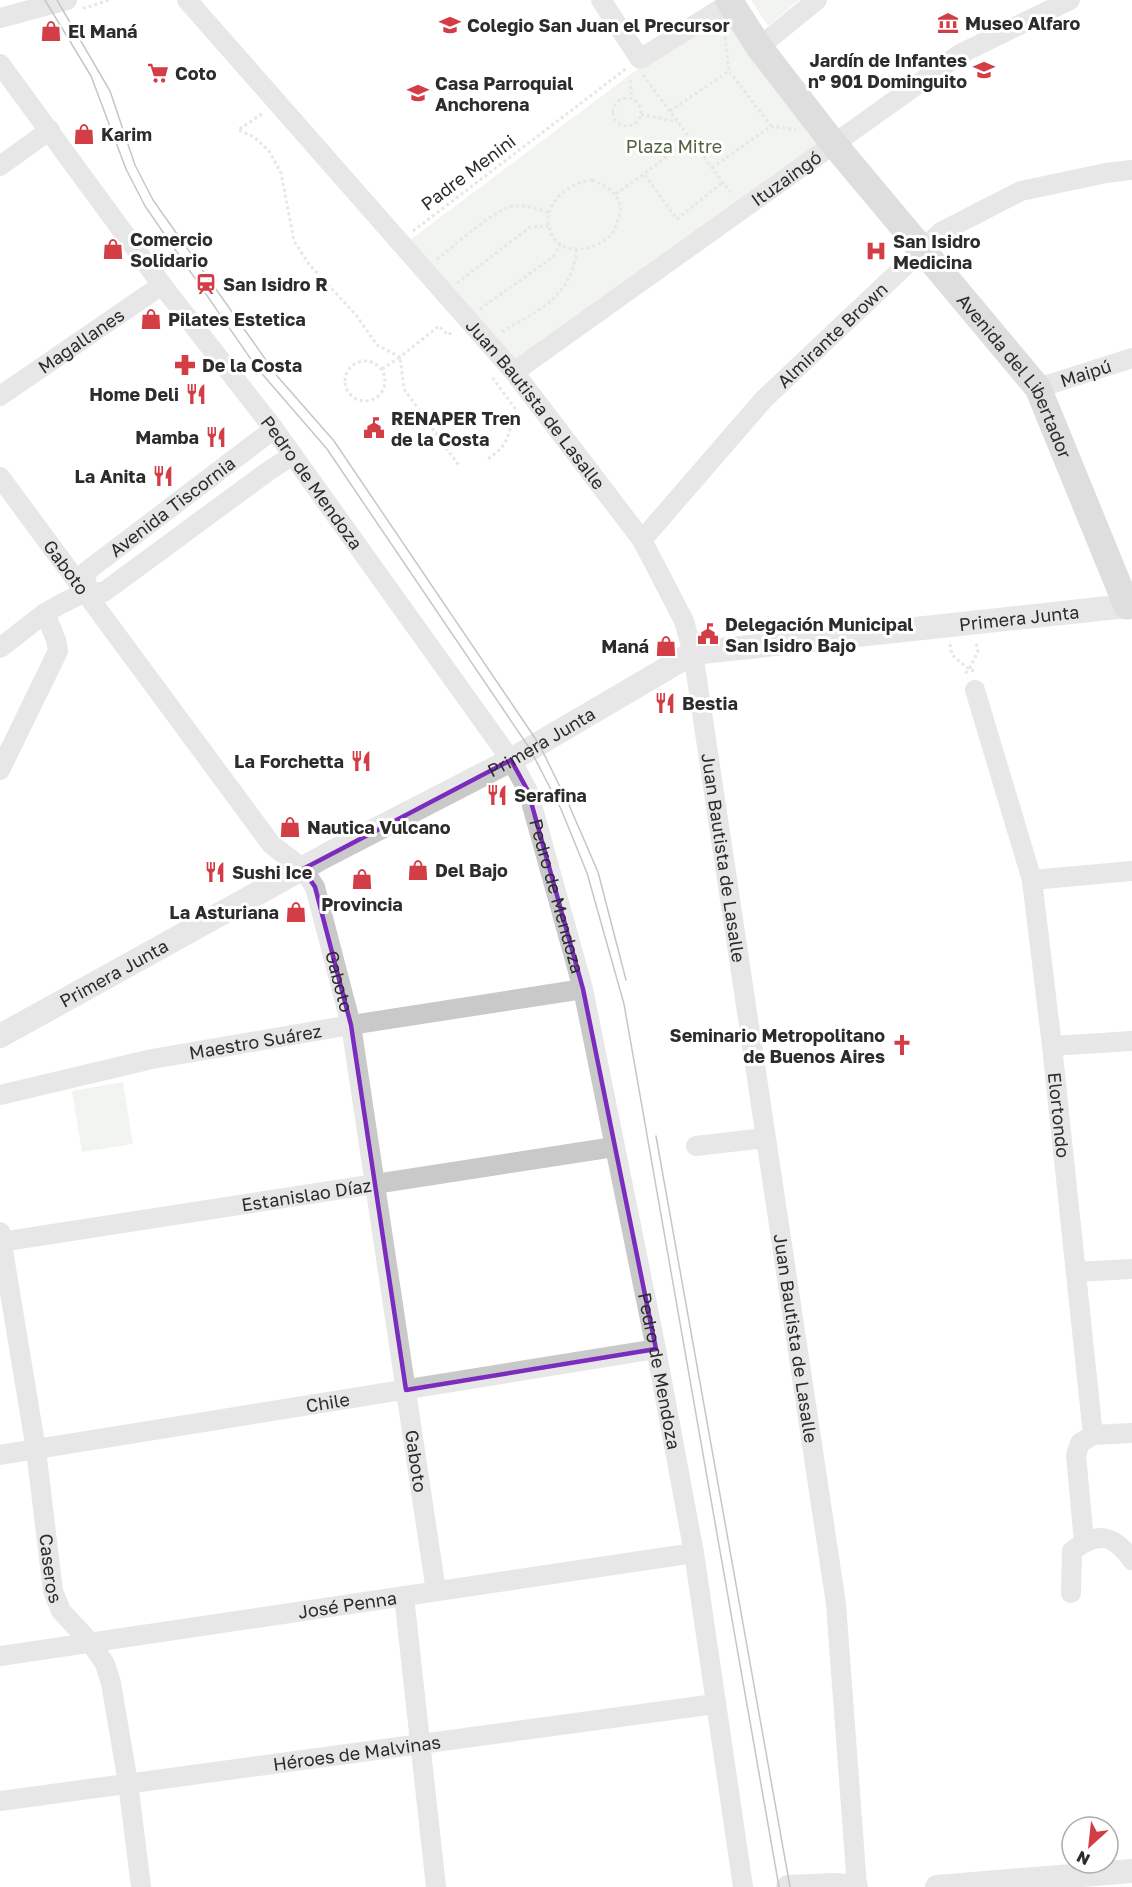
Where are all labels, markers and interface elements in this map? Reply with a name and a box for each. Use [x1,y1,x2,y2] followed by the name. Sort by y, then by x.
[936,11,960,35] museum icon: Museo Alfaro
[965,12,1080,34] place label: Museo Alfaro
[438,13,462,37] school or university icon: Colegio San Juan el Precursor
[467,14,730,36] place label: Colegio San Juan el Precursor
[39,19,63,43] shop icon: El Maná
[68,20,138,42] place label: El Maná
[808,49,967,92] place label: Jardín de Infantes nº 901 Dominguito
[972,58,996,82] school or university icon: Jardín de Infantes nº 901 Dominguito
[146,61,170,85] supermarket icon: Coto
[175,62,217,84] place label: Coto
[435,72,573,115] place label: Casa Parroquial Anchorena
[406,81,430,105] school or university icon: Casa Parroquial Anchorena
[72,122,96,146] shop icon: Karim
[101,123,152,145] place label: Karim
[417,129,519,215] street label: Padre Menini
[626,135,722,157] park label: Plaza Mitre
[747,146,825,211] street label: Ituzaingó
[130,228,213,271] place label: Comercio Solidario
[893,230,981,273] place label: San Isidro Medicina
[101,237,125,261] shop icon: Comercio Solidario
[864,239,888,263] hospital icon: San Isidro Medicina
[194,272,218,296] station icon: San Isidro R
[223,273,328,295] place label: San Isidro R
[772,278,892,392] street label: Almirante Brown
[953,289,1077,462] street label: Avenida del Libertador
[34,303,128,378] street label: Magallanes
[139,307,163,331] shop icon: Pilates Estetica
[168,308,306,330] place label: Pilates Estetica
[462,314,610,494] street label: Juan Bautista de Lasalle
[173,353,197,377] pharmacy icon: De la Costa
[202,354,302,376] place label: De la Costa
[1057,354,1114,391] street label: Maipú
[184,382,208,406] restaurant icon: Home Deli
[89,383,179,405] place label: Home Deli
[391,407,521,450] place label: RENAPER Tren de la Costa
[257,411,368,554] street label: Pedro de Mendoza
[362,416,386,440] public building icon: RENAPER Tren de la Costa
[204,425,228,449] restaurant icon: Mamba
[135,426,199,448] place label: Mamba
[105,452,239,561] street label: Avenida Tiscornia
[151,464,175,488] restaurant icon: La Anita
[74,465,146,487] place label: La Anita
[39,535,94,599] street label: Gaboto
[958,600,1080,635] street label: Primera Junta
[725,613,913,656] place label: Delegación Municipal San Isidro Bajo
[696,622,720,646] public building icon: Delegación Municipal San Isidro Bajo
[654,634,678,658] shop icon: Maná
[601,635,649,657] place label: Maná
[653,691,677,715] restaurant icon: Bestia
[682,692,738,714] place label: Bestia
[484,702,599,781] street label: Primera Junta
[349,749,373,773] restaurant icon: La Forchetta
[234,750,344,772] place label: La Forchetta
[697,752,750,964] street label: Juan Bautista de Lasalle
[485,783,509,807] restaurant icon: Serafina
[514,784,587,806] place label: Serafina
[278,815,302,839] shop icon: Nautica Vulcano
[307,816,451,838] place label: Nautica Vulcano
[525,816,589,976] street label: Pedro de Mendoza
[406,858,430,882] shop icon: Del Bajo
[435,859,508,881] place label: Del Bajo
[203,860,227,884] restaurant icon: Sushi Ice
[232,861,313,883] place label: Sushi Ice
[350,867,374,891] shop icon: Provincia
[321,893,403,915] place label: Provincia
[284,900,308,924] shop icon: La Asturiana
[169,901,279,923] place label: La Asturiana
[56,934,172,1012] street label: Primera Junta
[321,948,358,1015] street label: Gaboto
[187,1019,323,1063] street label: Maestro Suárez
[670,1024,885,1067] place label: Seminario Metropolitano de Buenos Aires
[890,1033,914,1057] church icon: Seminario Metropolitano de Buenos Aires
[1044,1071,1075,1159] street label: Elortondo
[240,1174,373,1216] street label: Estanislao Díaz
[769,1232,823,1444] street label: Juan Bautista de Lasalle
[634,1290,686,1451] street label: Pedro de Mendoza
[304,1388,351,1416] street label: Chile
[401,1428,432,1494] street label: Gaboto
[35,1532,68,1606] street label: Caseros
[296,1586,398,1623] street label: José Penna
[271,1730,442,1775] street label: Héroes de Malvinas
[1060,1815,1120,1875] north arrow
[1073,1847,1093,1870] text: N

